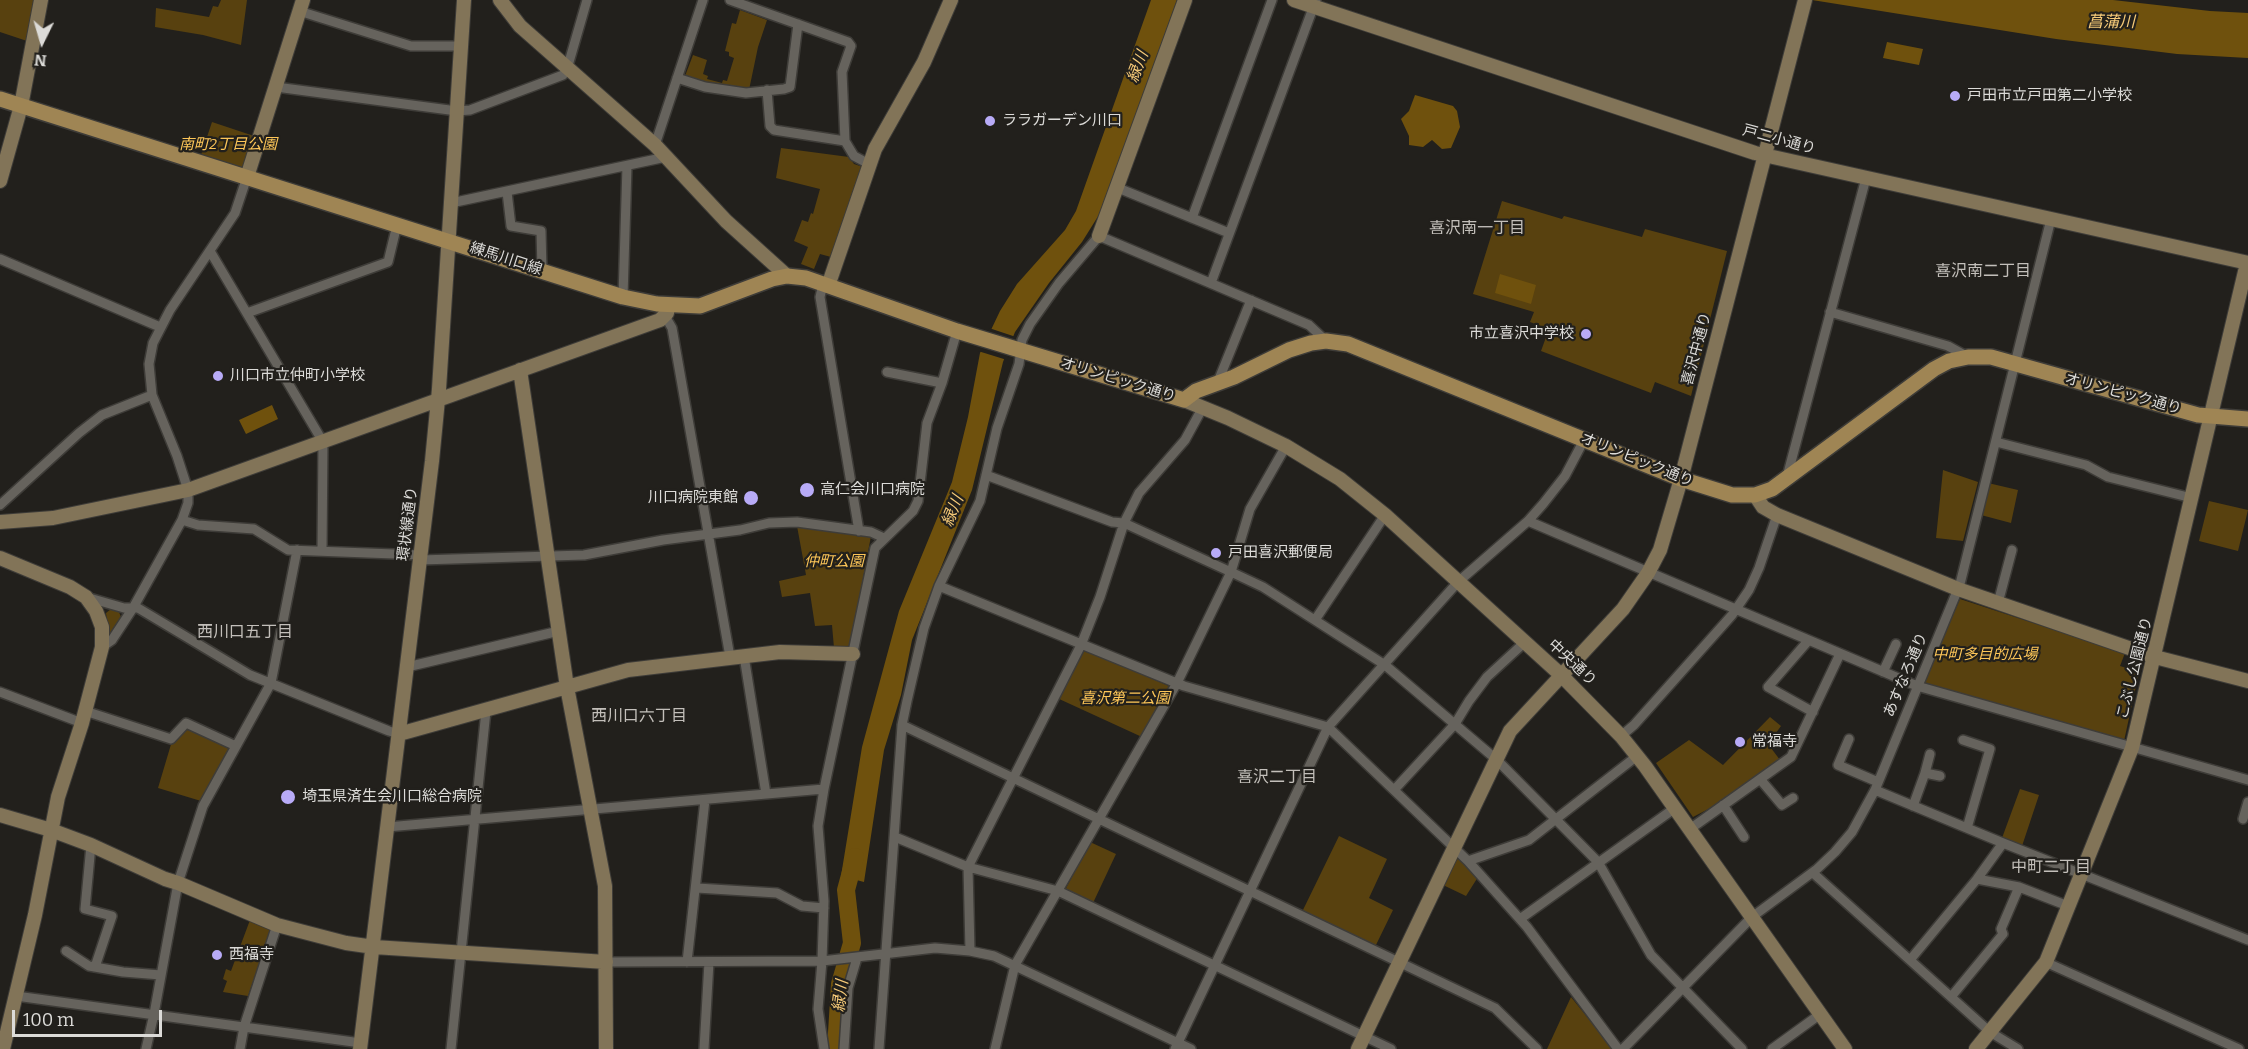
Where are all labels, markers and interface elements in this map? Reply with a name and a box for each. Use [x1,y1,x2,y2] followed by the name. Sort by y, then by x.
[12,12,72,72] north arrow
[2087,13,2135,33] water label: 菖蒲川
[1123,49,1153,85] water label: 緑川
[33,50,47,70] text: N
[1967,87,2132,105] place label: 戸田市立戸田第二小学校
[1948,89,1962,103] marker: 戸田市立戸田第二小学校
[1002,112,1122,130] place label: ララガーデン川口
[983,114,997,128] marker: ララガーデン川口
[1740,122,1818,158] street label: 戸二小通り
[179,136,277,154] park label: 南町2丁目公園
[1429,219,1525,239] district label: 喜沢南一丁目
[468,239,544,279] street label: 練馬川口線
[1935,262,2031,282] district label: 喜沢南二丁目
[1679,310,1715,388] street label: 喜沢中通り
[1469,325,1574,343] place label: 市立喜沢中学校
[1579,327,1593,341] marker: 市立喜沢中学校
[1058,354,1178,406] street label: オリンピック通り
[230,367,365,385] place label: 川口市立仲町小学校
[211,369,225,383] marker: 川口市立仲町小学校
[2063,370,2183,418] street label: オリンピック通り
[1578,429,1696,491] street label: オリンピック通り
[798,481,816,499] marker: 高仁会川口病院
[820,481,925,499] place label: 高仁会川口病院
[394,486,422,562] street label: 環状線通り
[648,489,738,507] place label: 川口病院東館
[742,489,760,507] marker: 川口病院東館
[938,493,968,529] water label: 緑川
[1228,544,1333,562] place label: 戸田喜沢郵便局
[1209,546,1223,560] marker: 戸田喜沢郵便局
[804,553,864,571] park label: 仲町公園
[2114,615,2156,721] street label: こぶし公園通り
[197,623,293,643] district label: 西川口五丁目
[1880,630,1932,720] street label: あすなろ通り
[1544,636,1600,690] street label: 中央通り
[1933,646,2037,664] park label: 中町多目的広場
[1080,690,1170,708] park label: 喜沢第二公園
[591,707,687,727] district label: 西川口六丁目
[1752,733,1797,751] place label: 常福寺
[1733,735,1747,749] marker: 常福寺
[1237,768,1317,788] district label: 喜沢二丁目
[279,788,297,806] marker: 埼玉県済生会川口総合病院
[302,788,482,806] place label: 埼玉県済生会川口総合病院
[2011,858,2091,878] district label: 中町二丁目
[229,946,274,964] place label: 西福寺
[210,948,224,962] marker: 西福寺
[830,979,852,1013] water label: 緑川
[15,998,165,1036] scale bar
[23,1009,74,1031] text: 100 m

